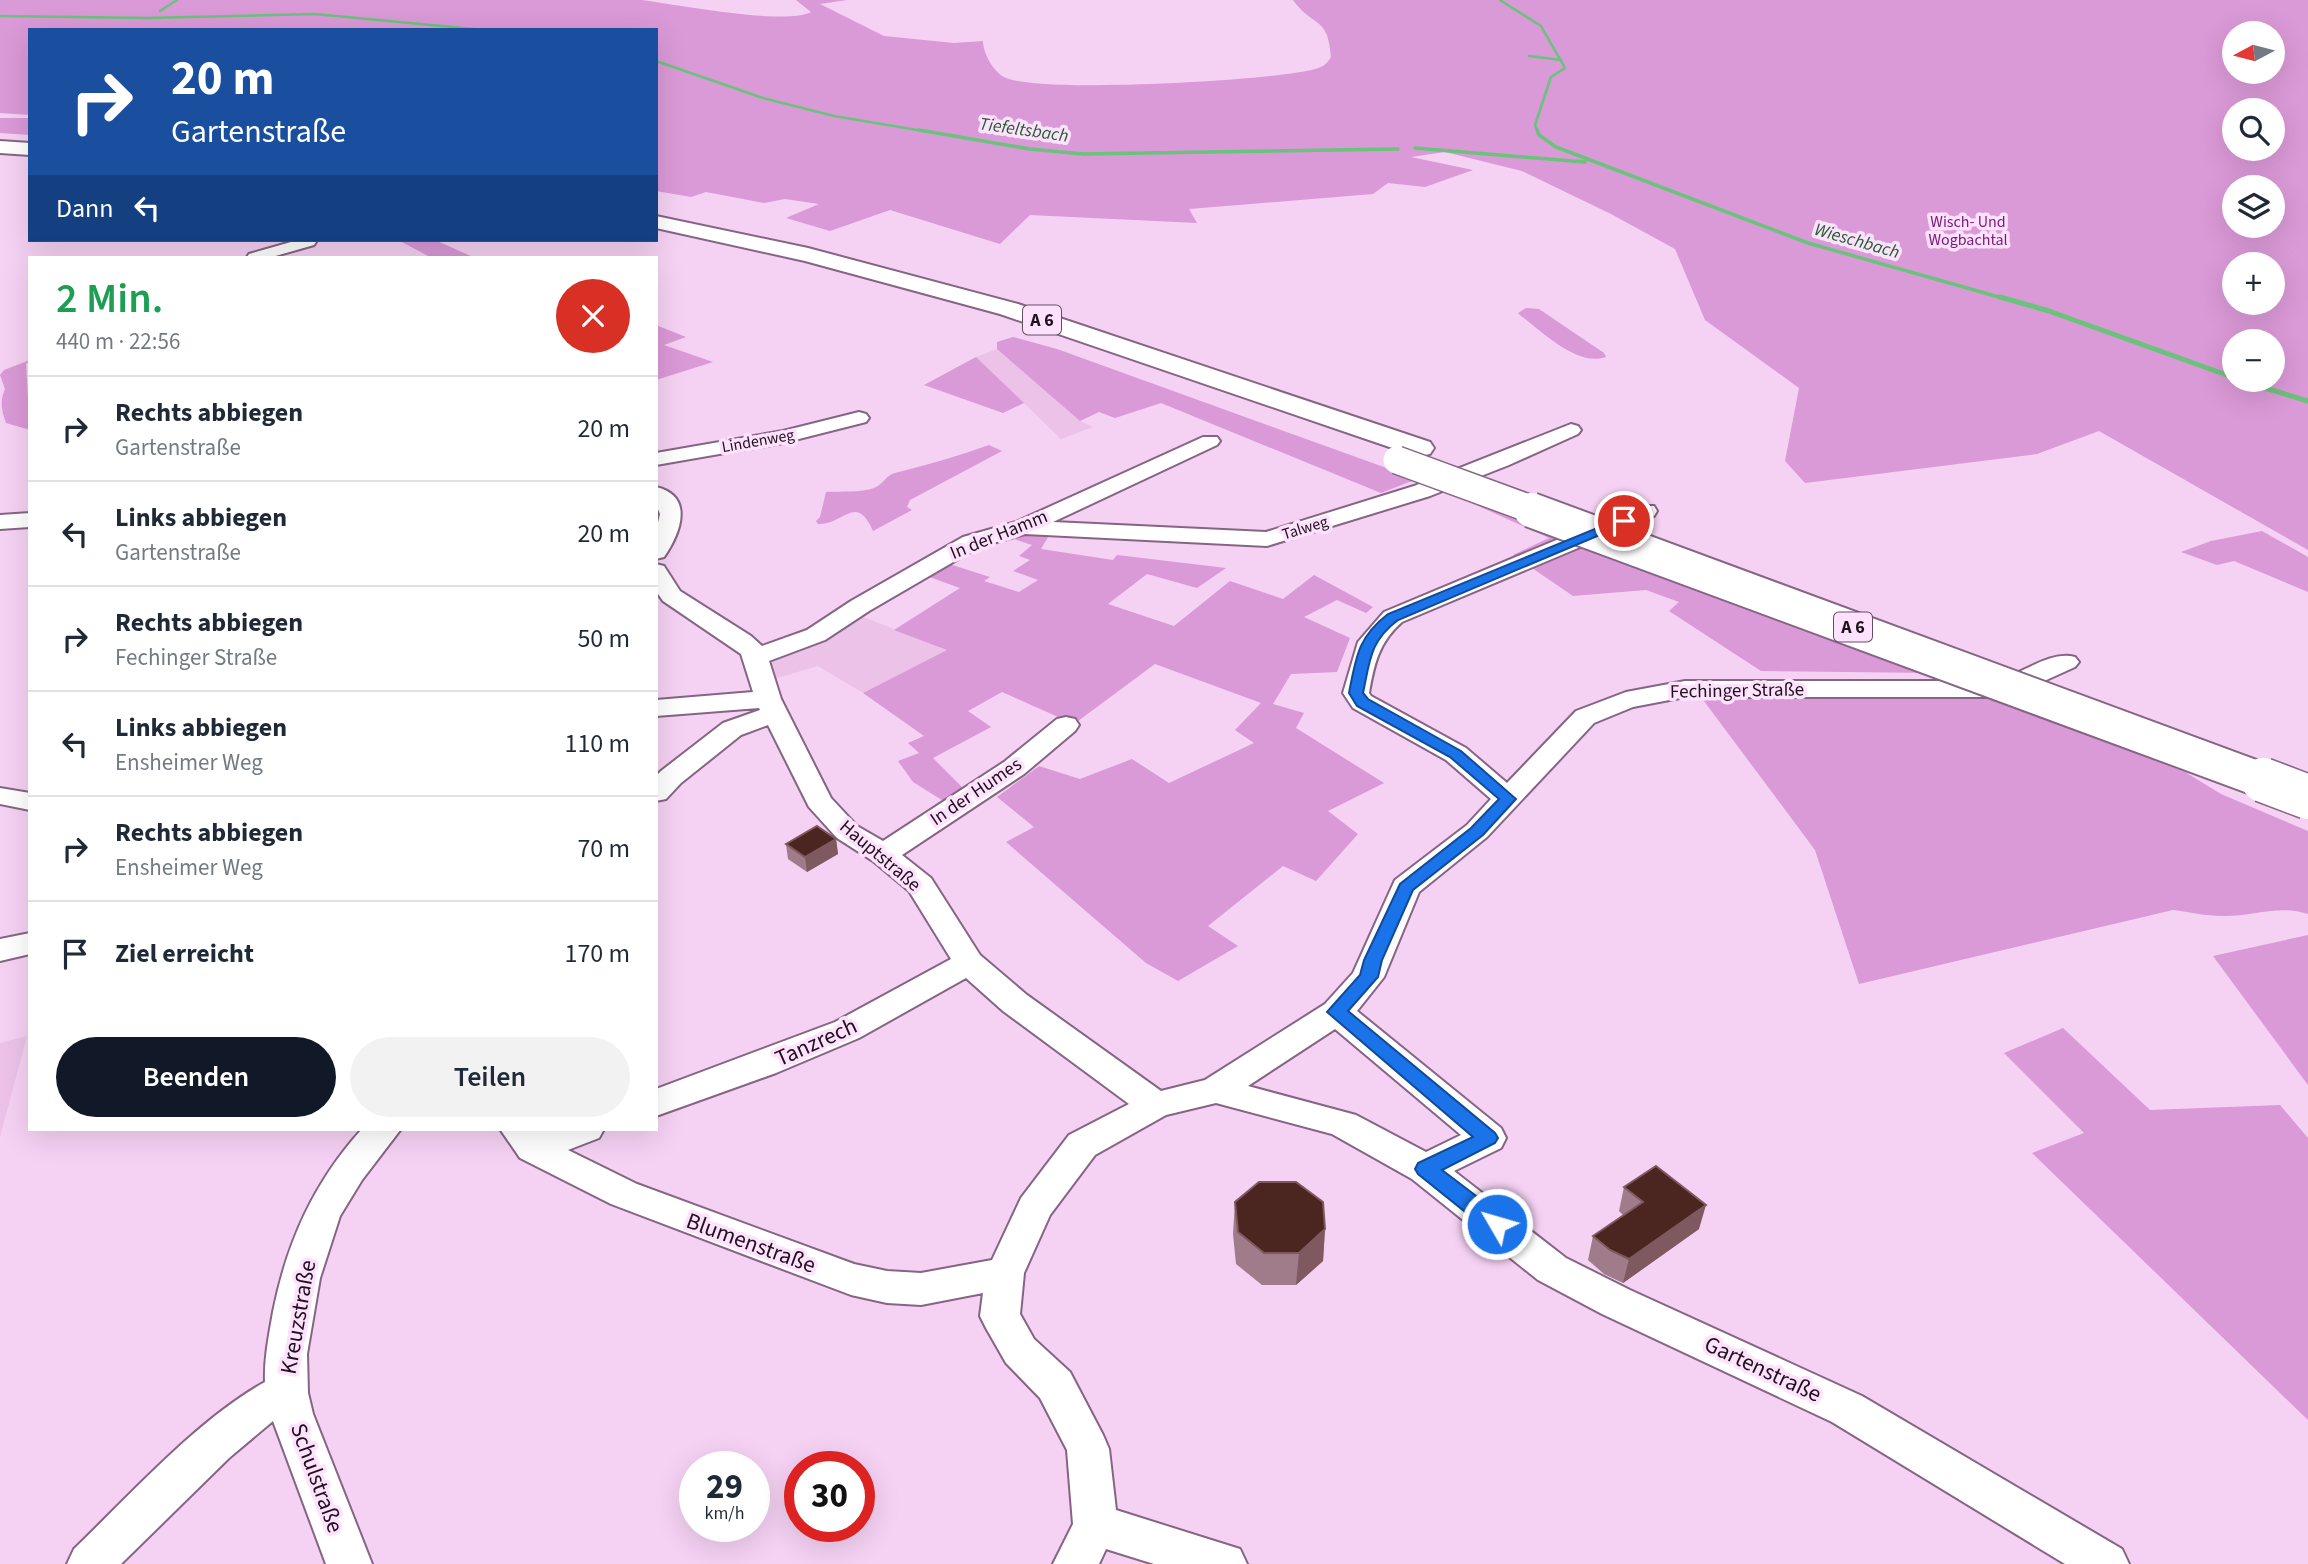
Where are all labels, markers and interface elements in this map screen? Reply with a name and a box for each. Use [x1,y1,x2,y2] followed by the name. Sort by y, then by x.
[2222,21,2286,84] north arrow
[2222,21,2285,392] map controls
[171,44,275,114] text: 20 m
[56,56,147,147] icon: right
[2222,98,2285,161] button: search
[171,109,346,155] text: Gartenstraße
[978,111,1070,149] water label: Tiefeltsbach
[2222,175,2285,238] button: layers
[128,189,166,227] icon: left
[56,190,114,227] text: Dann
[1928,211,2008,251] park label: Wisch- Und Wogbachtal
[1811,217,1903,265] water label: Wieschbach
[2222,252,2285,315] button: +
[56,269,163,329] text: 2 Min.
[556,279,630,353] button: close
[1023,306,1061,334] road number: A 6
[56,325,180,358] text: 440 m · 22:56
[2222,329,2285,392] button: −
[115,394,303,431] text: Rechts abbiegen
[56,410,94,448] icon: right
[577,410,630,447] text: 20 m
[720,424,796,458] street label: Lindenweg
[115,431,241,464] text: Gartenstraße
[1594,491,1654,551] pin
[115,499,287,536] text: Links abbiegen
[1605,502,1643,540] icon: arrive
[946,503,1052,567] street label: In der Hamm
[1279,511,1331,545] street label: Talweg
[56,515,94,553] icon: left
[577,515,630,552] text: 20 m
[115,536,241,569] text: Gartenstraße
[115,604,303,641] text: Rechts abbiegen
[1834,612,1872,642] road number: A 6
[56,620,94,658] icon: right
[577,620,630,657] text: 50 m
[115,641,277,674] text: Fechinger Straße
[1670,676,1804,706] street label: Fechinger Straße
[115,709,287,746] text: Links abbiegen
[56,725,94,763] icon: left
[564,725,630,762] text: 110 m
[115,746,263,779] text: Ensheimer Weg
[925,751,1027,833] street label: In der Humes
[115,814,303,851] text: Rechts abbiegen
[833,814,927,898] street label: Hauptstraße
[56,830,94,868] icon: right
[577,830,630,867] text: 70 m
[115,851,263,884] text: Ensheimer Weg
[56,935,94,973] icon: arrive
[115,935,254,972] text: Ziel erreicht
[564,935,630,972] text: 170 m
[770,1009,862,1075] street label: Tanzrech
[56,1037,336,1117] button: Beenden
[350,1037,630,1117] button: Teilen
[1460,1187,1534,1261] position arrow
[682,1204,820,1282] street label: Blumenstraße
[272,1257,324,1377] street label: Kreuzstraße
[1699,1327,1827,1411] street label: Gartenstraße
[282,1419,352,1537] street label: Schulstraße
[784,1451,875,1542] speed limit sign: 30
[706,1462,743,1512] text: 29
[705,1501,744,1526] text: km/h

